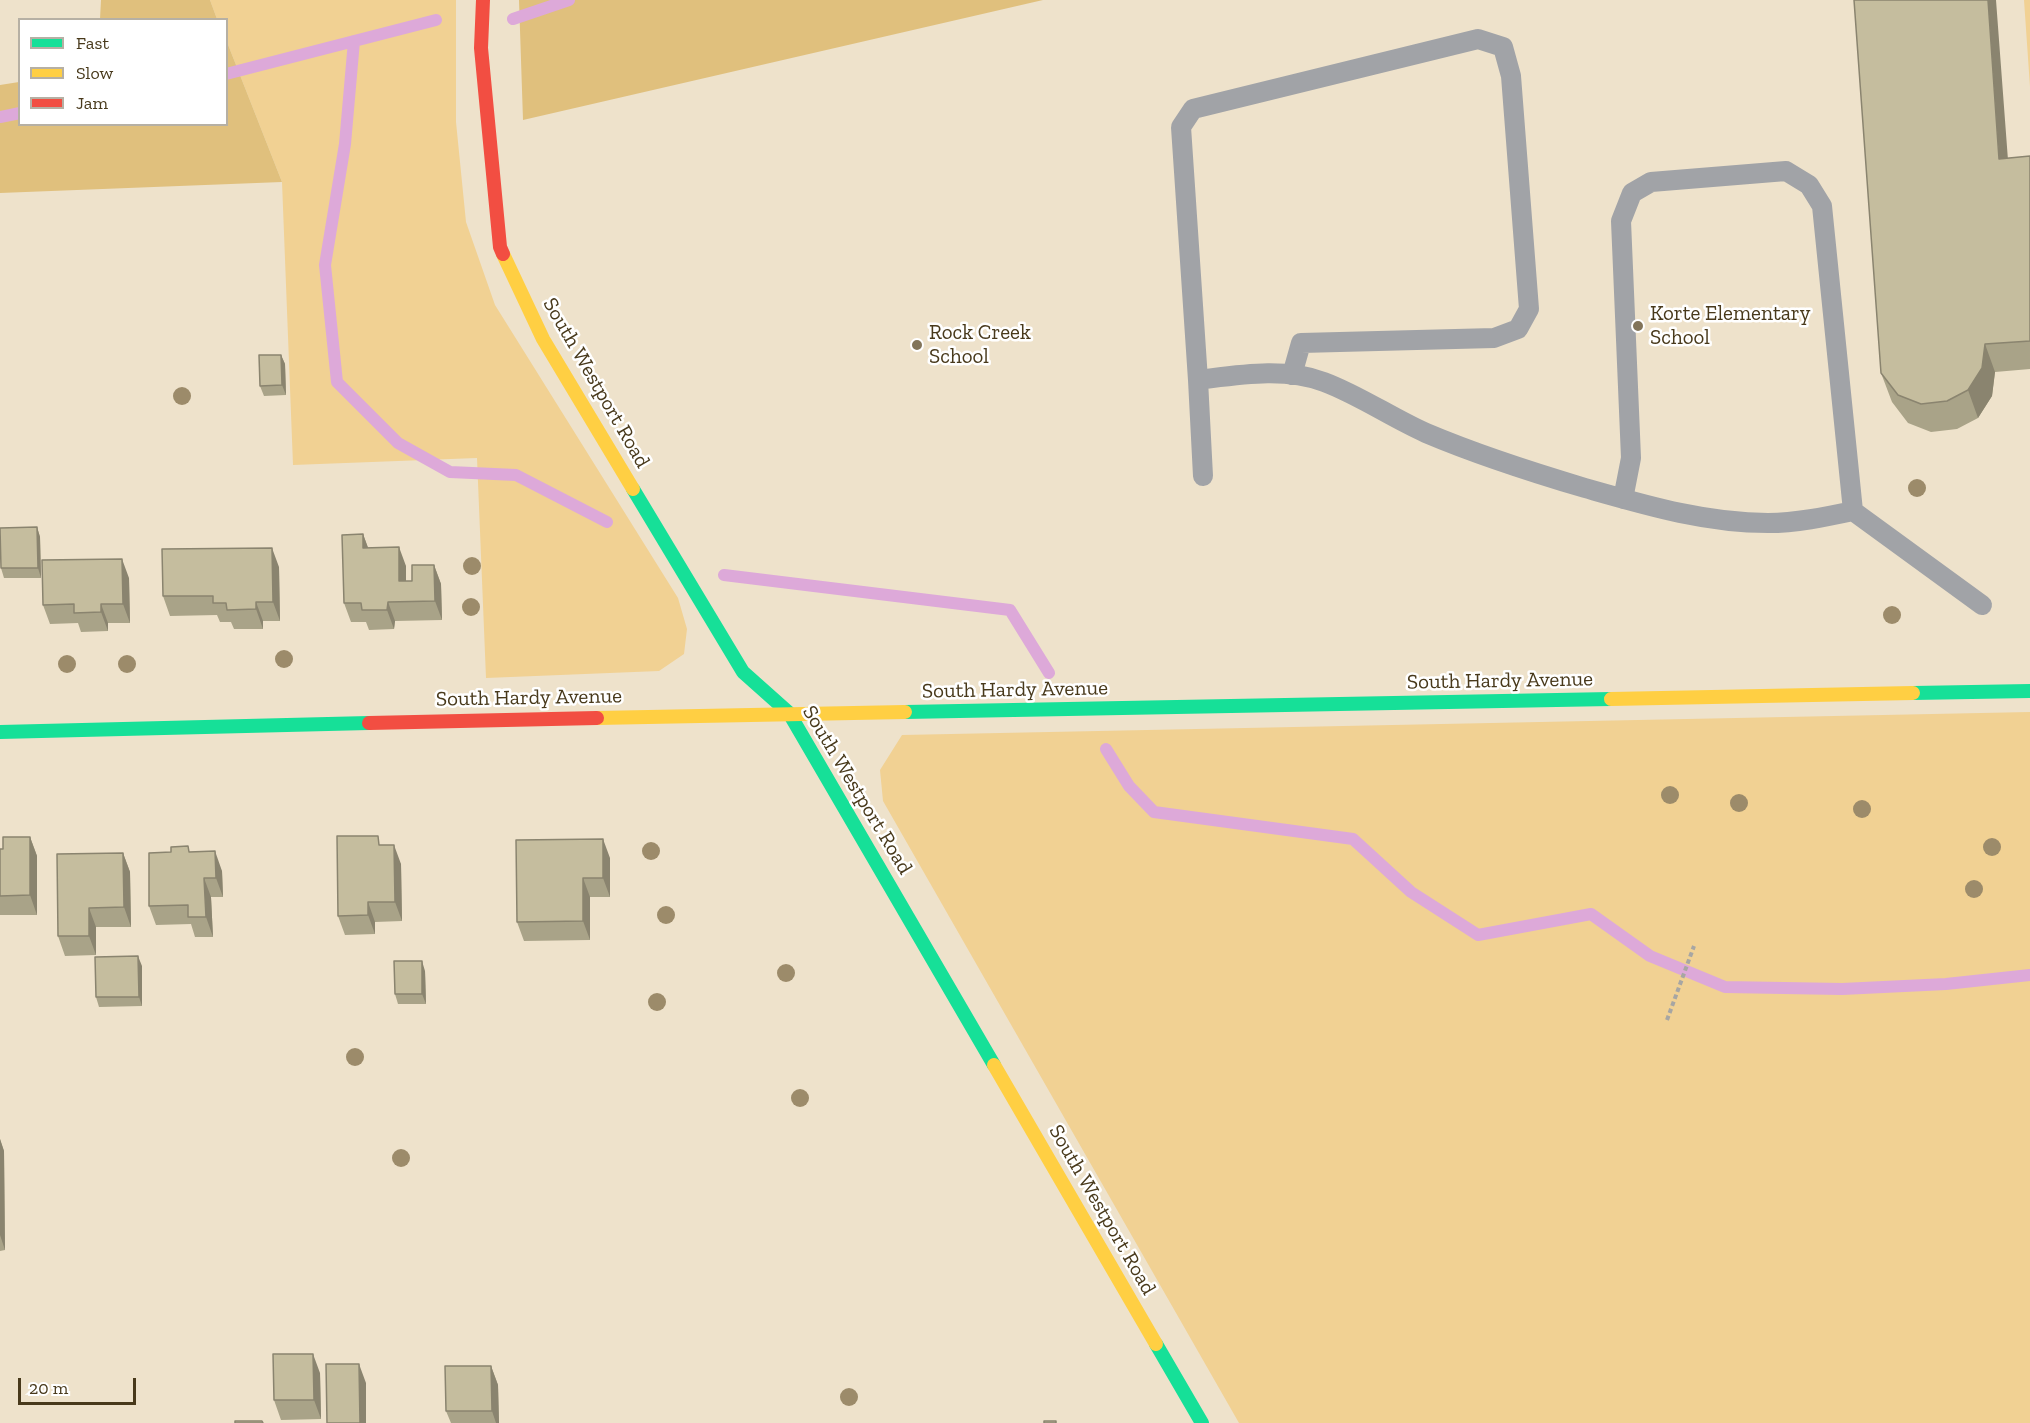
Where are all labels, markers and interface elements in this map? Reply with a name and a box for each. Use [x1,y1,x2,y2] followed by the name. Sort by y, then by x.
[18,18,228,126] legend
[76,32,109,54] text: Fast
[76,62,113,84] text: Slow
[76,92,108,114] text: Jam
[537,293,655,473] street label: South Westport Road
[1650,301,1810,351] place label: Korte Elementary School
[1631,319,1645,333] marker: Korte Elementary School
[929,320,1031,370] place label: Rock Creek School
[910,338,924,352] marker: Rock Creek School
[1407,667,1593,695] street label: South Hardy Avenue
[922,676,1108,704] street label: South Hardy Avenue
[436,684,622,712] street label: South Hardy Avenue
[797,701,917,879] street label: South Westport Road
[1043,1120,1161,1300] street label: South Westport Road
[21,1366,140,1404] scale bar
[29,1377,68,1399] text: 20 m

